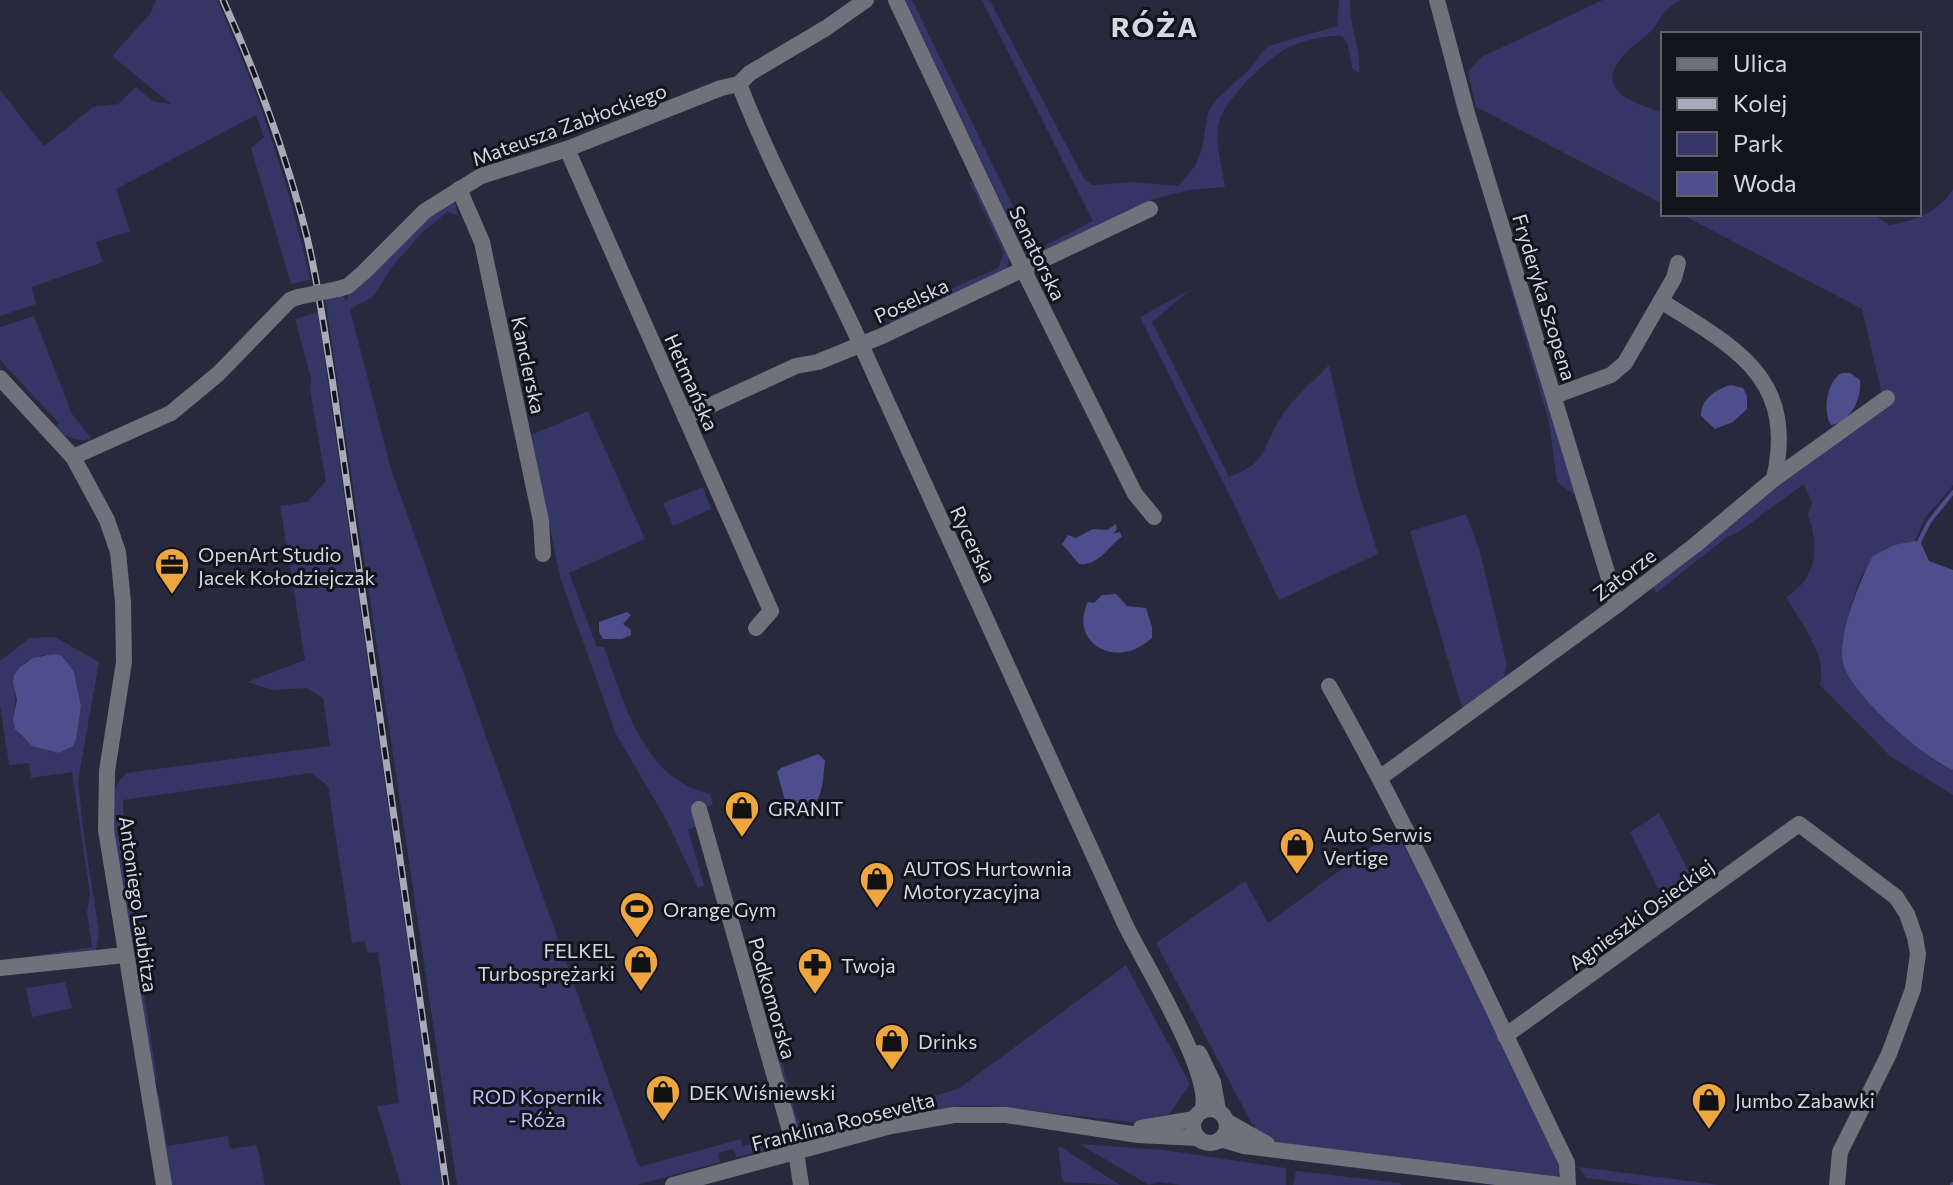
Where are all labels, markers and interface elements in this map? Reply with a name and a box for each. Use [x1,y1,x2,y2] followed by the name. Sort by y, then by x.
[1111,9,1199,43] district label: RÓŻA
[1661,32,1921,216] legend
[1733,48,1787,77] text: Ulica
[468,78,670,170] street label: Mateusza Zabłockiego
[1733,88,1787,117] text: Kolej
[1733,128,1783,157] text: Park
[1733,168,1797,197] text: Woda
[1005,202,1071,304] street label: Senatorska
[1508,211,1582,383] street label: Fryderyka Szopena
[870,272,952,328] street label: Poselska
[507,314,551,416] street label: Kanclerska
[660,330,724,434] street label: Hetmańska
[946,502,1002,586] street label: Rycerska
[198,542,376,589] place label: OpenArt Studio Jacek Kołodziejczak
[1588,543,1660,605] street label: Zatorze
[153,546,191,596] office icon: OpenArt Studio Jacek Kołodziejczak
[723,789,761,839] shop icon: GRANIT
[768,796,844,820] place label: GRANIT
[115,814,163,994] street label: Antoniego Laubitza
[1323,822,1432,869] place label: Auto Serwis Vertige
[1278,826,1316,876] shop icon: Auto Serwis Vertige
[1564,853,1718,975] street label: Agnieszki Osieckiej
[903,856,1072,903] place label: AUTOS Hurtownia Motoryzacyjna
[858,860,896,910] shop icon: AUTOS Hurtownia Motoryzacyjna
[618,890,656,940] sports icon: Orange Gym
[663,897,776,921] place label: Orange Gym
[744,934,802,1062] street label: Podkomorska
[478,938,615,985] place label: FELKEL Turbosprężarki
[622,943,660,993] shop icon: FELKEL Turbosprężarki
[796,946,834,996] pharmacy icon: Twoja
[841,953,896,977] place label: Twoja
[873,1022,911,1072] shop icon: Drinks
[918,1029,977,1053] place label: Drinks
[644,1073,682,1123] shop icon: DEK Wiśniewski
[689,1080,835,1104] place label: DEK Wiśniewski
[1690,1081,1728,1131] shop icon: Jumbo Zabawki
[472,1084,602,1131] park label: ROD Kopernik - Róża
[749,1087,937,1155] street label: Franklina Roosevelta
[1735,1088,1875,1112] place label: Jumbo Zabawki

